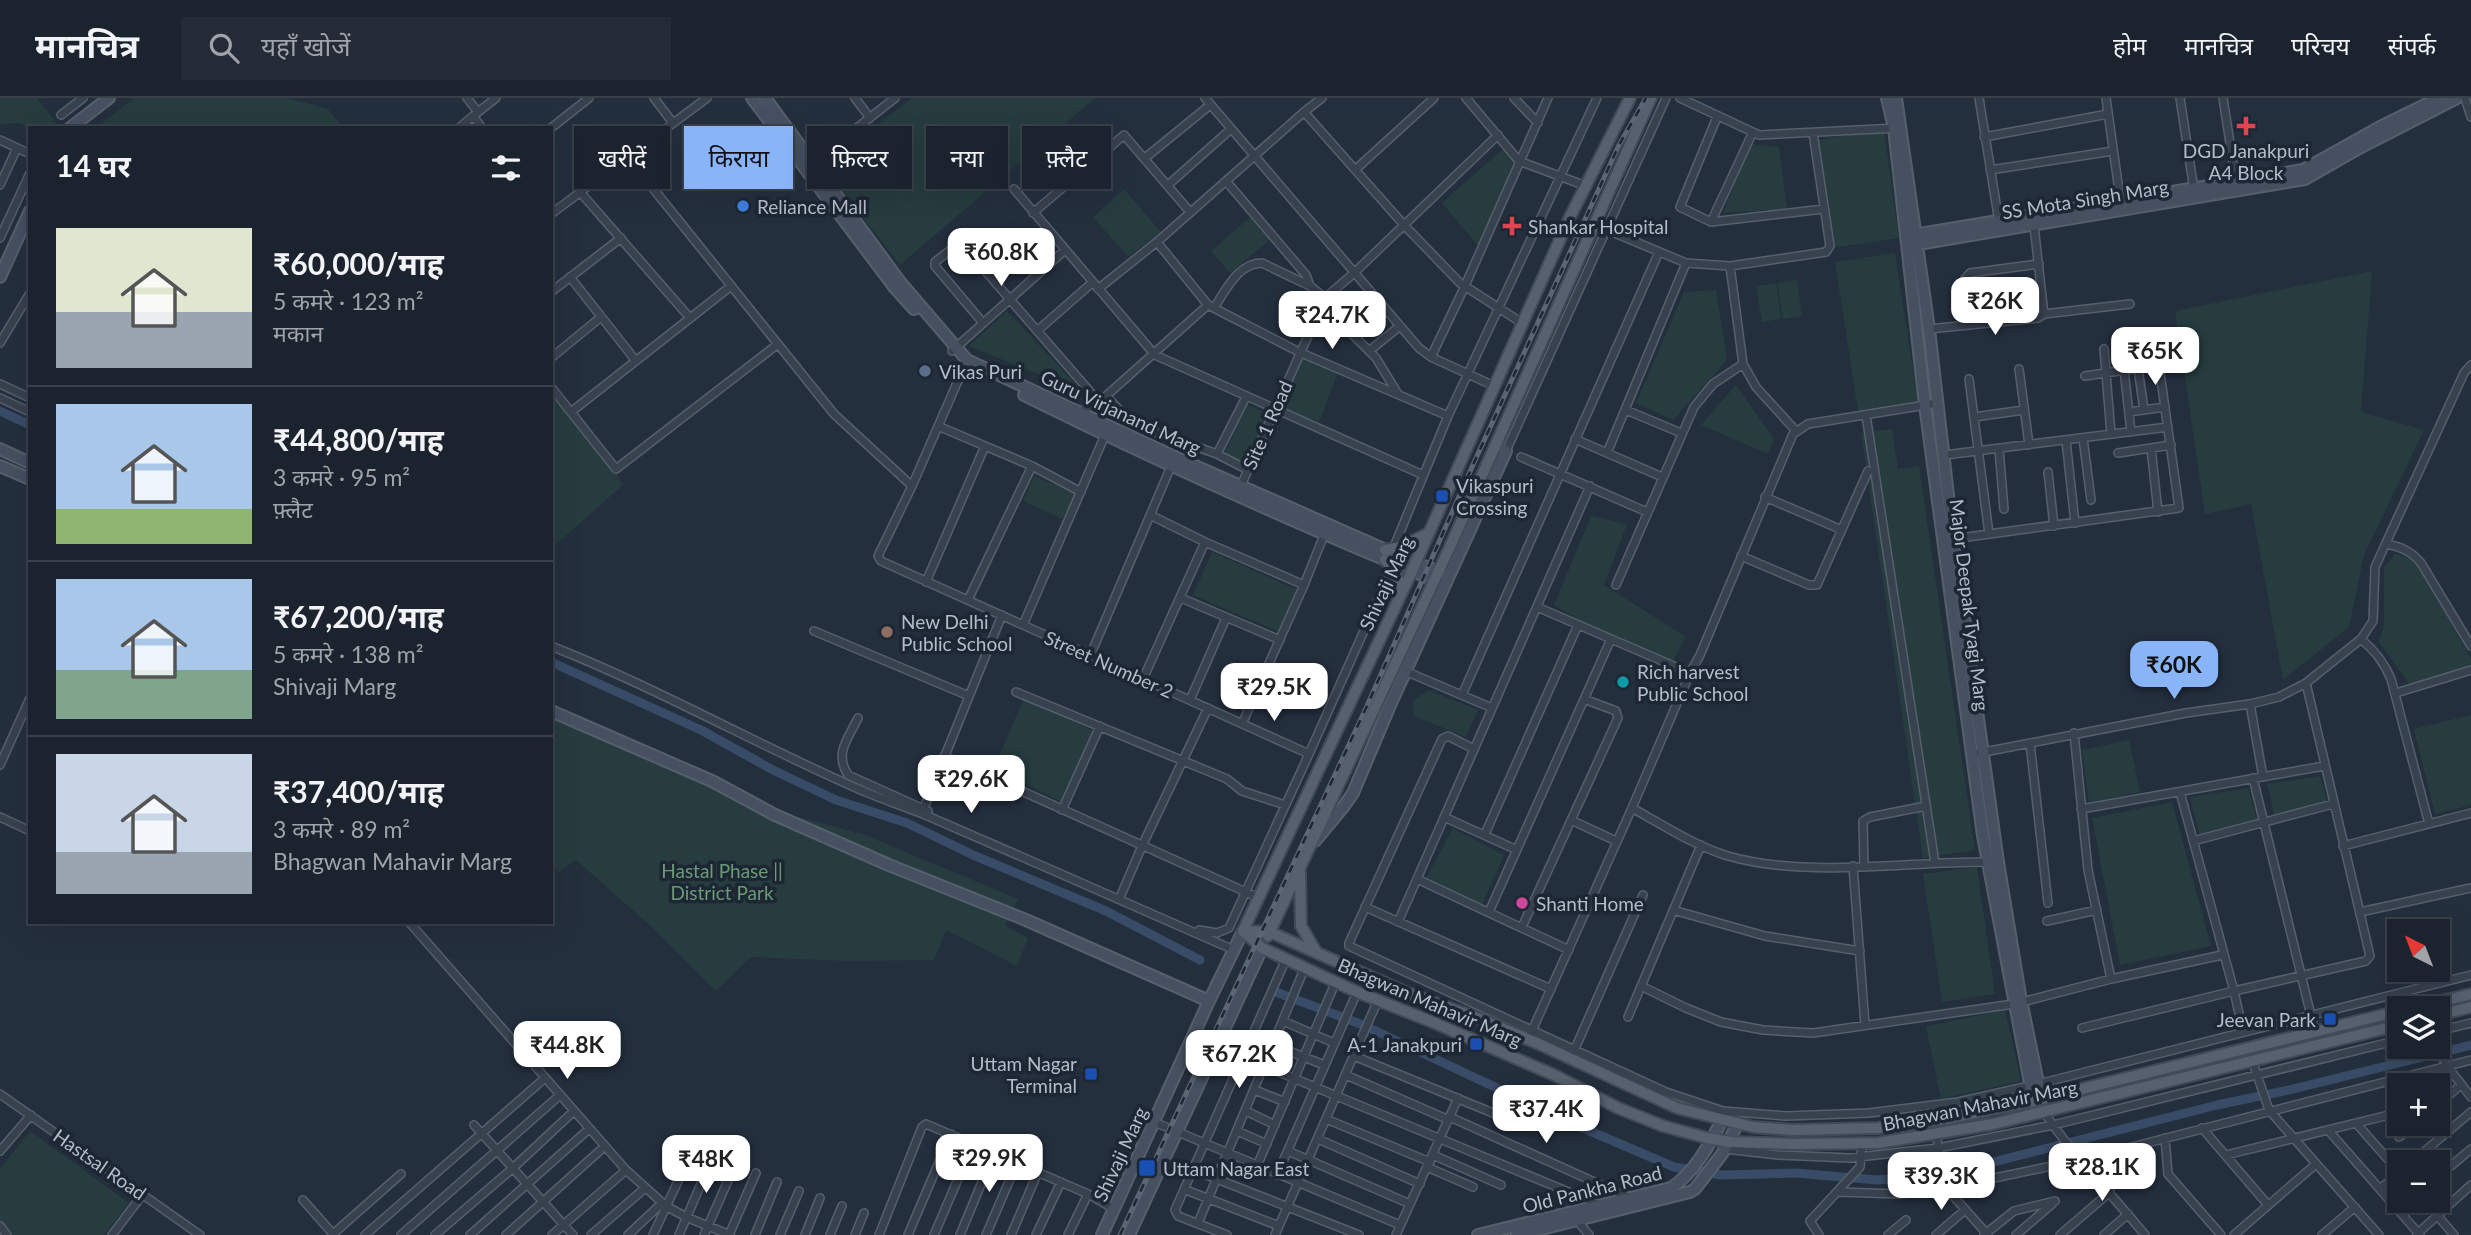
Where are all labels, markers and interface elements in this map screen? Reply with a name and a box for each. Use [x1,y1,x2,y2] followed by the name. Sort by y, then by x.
[181,17,671,80] search box
[35,25,139,65] text: मानचित्र
[205,29,243,67] icon: search
[261,30,351,62] text: यहाँ खोजें
[2113,31,2146,60] text: होम
[2184,31,2253,60] text: मानचित्र
[2291,31,2350,60] text: परिचय
[2388,31,2436,60] text: संपर्क
[2236,116,2256,136] marker: DGD Janakpuri A4 Block
[574,126,670,189] chip: खरीदें
[684,126,793,189] chip: किराया
[807,126,912,189] chip: फ़िल्टर
[926,126,1008,189] chip: नया
[1022,126,1111,189] chip: फ़्लैट
[2183,139,2309,184] place label: DGD Janakpuri A4 Block
[56,147,131,183] text: 14 घर
[487,149,525,187] icon: filters
[2000,174,2170,224] street label: SS Mota Singh Marg
[757,195,867,218] place label: Reliance Mall
[735,198,751,214] marker: Reliance Mall
[1528,215,1668,238] place label: Shankar Hospital
[1502,216,1522,236] marker: Shankar Hospital
[944,228,1058,288] pin: ₹60.8K
[964,237,1038,265] text: ₹60.8K
[273,245,444,281] text: ₹60,000/माह
[112,256,196,340] icon: home
[1954,278,2036,337] pin: ₹26K
[1967,286,2023,314] text: ₹26K
[273,287,423,315] text: 5 कमरे · 123 m²
[1275,292,1389,351] pin: ₹24.7K
[1295,300,1369,328] text: ₹24.7K
[273,319,323,347] text: मकान
[2114,328,2196,387] pin: ₹65K
[2127,336,2183,364] text: ₹65K
[939,360,1022,383] place label: Vikas Puri
[917,363,933,379] marker: Vikas Puri
[1037,365,1205,459] street label: Guru Virjanand Marg
[1237,377,1297,473] street label: Site 1 Road
[273,421,444,457] text: ₹44,800/माह
[112,432,196,516] icon: home
[273,463,410,491] text: 3 कमरे · 95 m²
[1456,474,1533,519] place label: Vikaspuri Crossing
[1434,488,1450,504] marker: Vikaspuri Crossing
[273,495,313,523] text: फ़्लैट
[1946,498,1994,712] street label: Major Deepak Tyagi Marg
[1354,532,1418,634] street label: Shivaji Marg
[273,598,444,634] text: ₹67,200/माह
[112,607,196,691] icon: home
[901,610,1013,655] place label: New Delhi Public School
[879,624,895,640] marker: New Delhi Public School
[1041,625,1177,703] street label: Street Number 2
[273,640,423,668] text: 5 कमरे · 138 m²
[2133,642,2215,701] pin: ₹60K
[2146,650,2202,678] text: ₹60K
[1637,660,1749,705] place label: Rich harvest Public School
[1217,664,1331,723] pin: ₹29.5K
[273,672,396,700] text: Shivaji Marg
[1237,672,1311,700] text: ₹29.5K
[1615,674,1631,690] marker: Rich harvest Public School
[914,756,1028,815] pin: ₹29.6K
[934,764,1008,792] text: ₹29.6K
[273,773,444,809] text: ₹37,400/माह
[112,782,196,866] icon: home
[273,815,410,843] text: 3 कमरे · 89 m²
[273,847,512,875] text: Bhagwan Mahavir Marg
[661,859,783,904] park label: Hastal Phase || District Park
[1536,892,1644,915] place label: Shanti Home
[1514,895,1530,911] marker: Shanti Home
[2387,919,2450,982] north arrow
[2387,919,2450,1213] map controls
[1335,953,1526,1051] street label: Bhagwan Mahavir Marg
[2387,996,2450,1059] button: layers
[2217,1008,2316,1031] place label: Jeevan Park
[2322,1011,2338,1027] marker: Jeevan Park
[510,1021,624,1081] pin: ₹44.8K
[530,1030,604,1058] text: ₹44.8K
[1182,1030,1296,1090] pin: ₹67.2K
[1347,1033,1462,1056] place label: A-1 Janakpuri
[1468,1036,1484,1052] marker: A-1 Janakpuri
[1202,1039,1276,1067] text: ₹67.2K
[970,1052,1077,1097] place label: Uttam Nagar Terminal
[1083,1066,1099,1082] marker: Uttam Nagar Terminal
[2387,1073,2450,1136] button: +
[1881,1075,2079,1135] street label: Bhagwan Mahavir Marg
[1489,1086,1603,1145] pin: ₹37.4K
[1509,1094,1583,1122] text: ₹37.4K
[1088,1103,1152,1205] street label: Shivaji Marg
[49,1124,151,1204] street label: Hastsal Road
[932,1134,1046,1194] pin: ₹29.9K
[665,1136,747,1195] pin: ₹48K
[952,1143,1026,1171] text: ₹29.9K
[678,1144,734,1172] text: ₹48K
[2045,1144,2159,1203] pin: ₹28.1K
[2387,1150,2450,1213] button: −
[1884,1152,1998,1212] pin: ₹39.3K
[2065,1152,2139,1180] text: ₹28.1K
[1163,1157,1310,1180] place label: Uttam Nagar East
[1137,1158,1157,1178] marker: Uttam Nagar East
[1520,1161,1664,1217] street label: Old Pankha Road
[1904,1161,1978,1189] text: ₹39.3K

